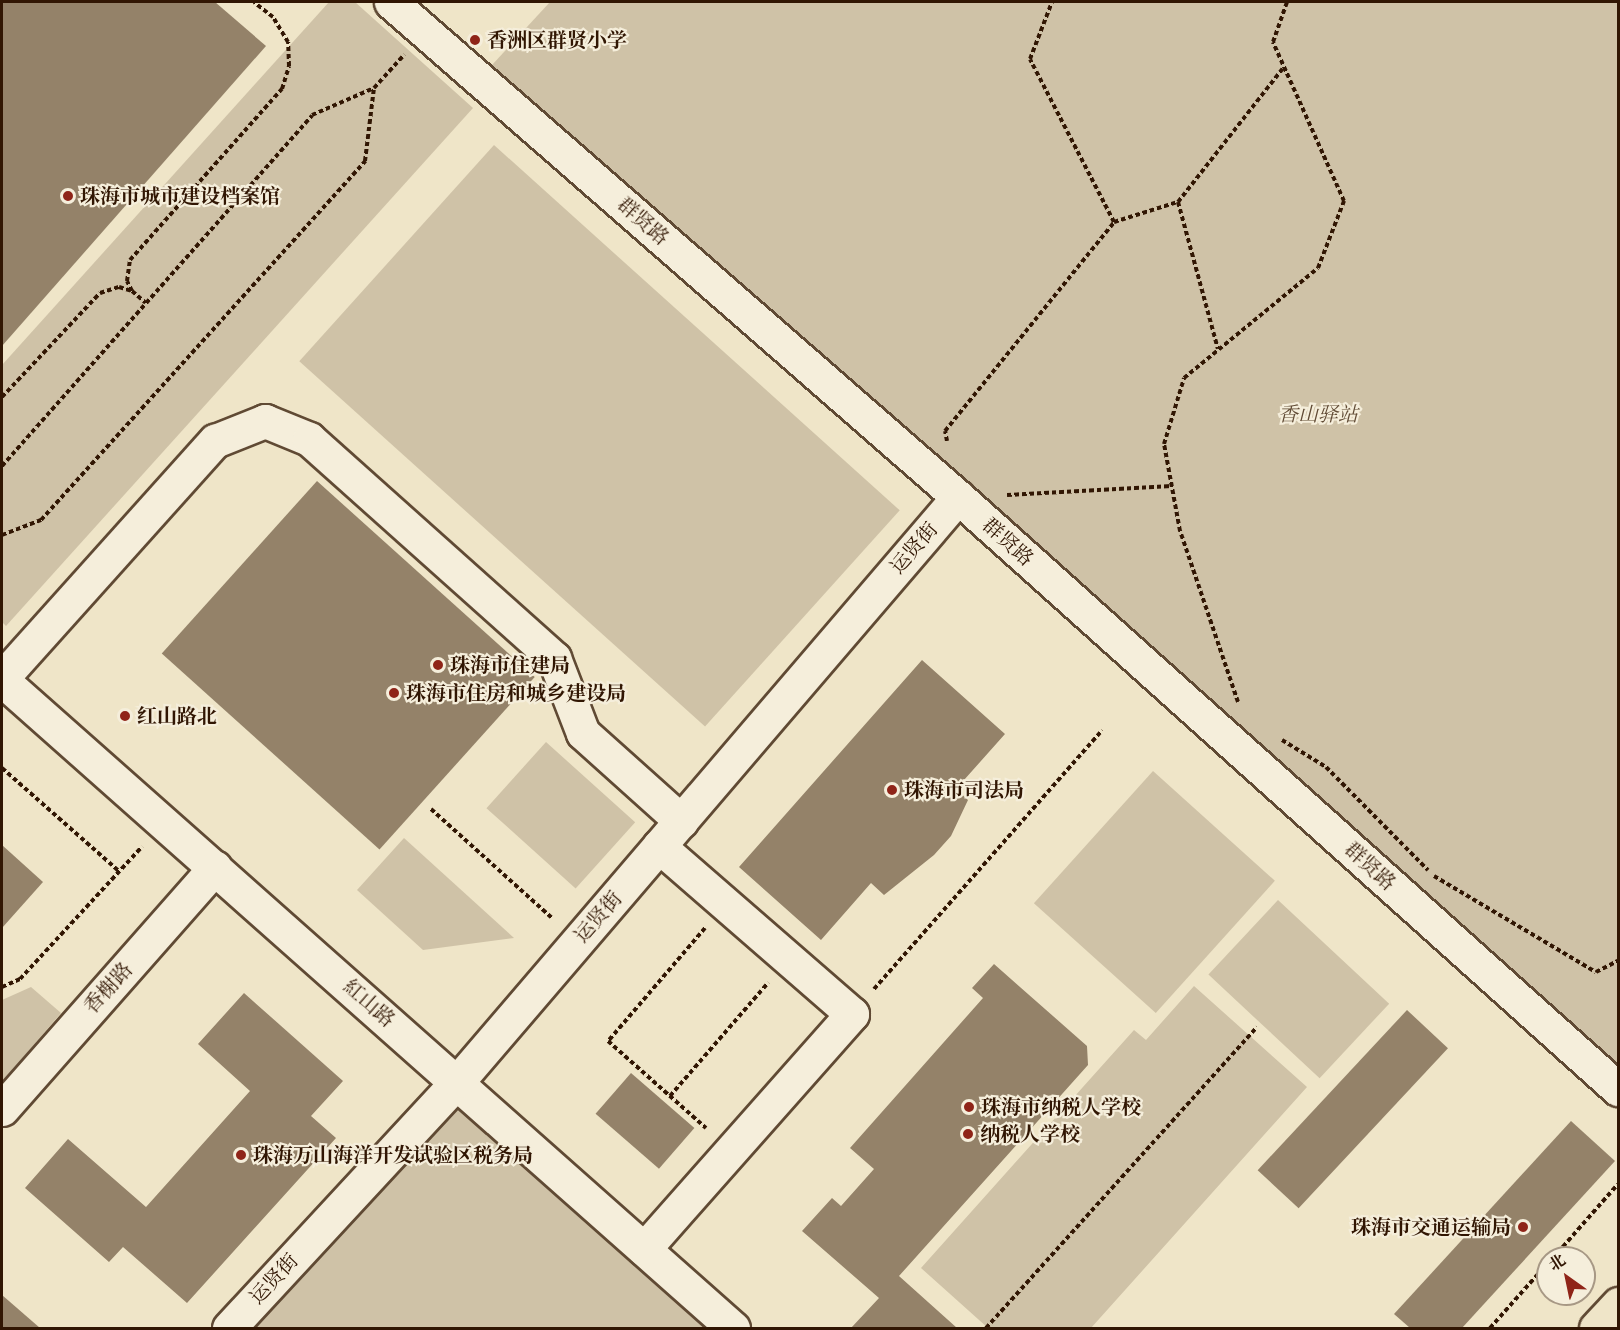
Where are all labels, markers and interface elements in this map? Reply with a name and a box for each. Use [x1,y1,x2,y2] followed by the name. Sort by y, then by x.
[487,28,627,52] place label: 香洲区群贤小学
[468,33,482,47] marker: 香洲区群贤小学
[80,184,280,208] place label: 珠海市城市建设档案馆
[61,189,75,203] marker: 珠海市城市建设档案馆
[612,192,674,250] street label: 群贤路
[1278,402,1358,426] park label: 香山驿站
[978,513,1038,571] street label: 群贤路
[885,517,943,579] street label: 运贤街
[450,653,570,677] place label: 珠海市住建局
[431,658,445,672] marker: 珠海市住建局
[406,681,626,705] place label: 珠海市住房和城乡建设局
[387,686,401,700] marker: 珠海市住房和城乡建设局
[137,704,217,728] place label: 红山路北
[118,709,132,723] marker: 红山路北
[904,778,1024,802] place label: 珠海市司法局
[885,783,899,797] marker: 珠海市司法局
[1340,837,1400,895] street label: 群贤路
[569,886,627,948] street label: 运贤街
[79,958,137,1018] street label: 香榭路
[338,974,400,1032] street label: 紅山路
[981,1095,1141,1119] place label: 珠海市纳税人学校
[962,1100,976,1114] marker: 珠海市纳税人学校
[980,1122,1080,1146] place label: 纳税人学校
[961,1127,975,1141] marker: 纳税人学校
[253,1143,533,1167] place label: 珠海万山海洋开发试验区税务局
[234,1148,248,1162] marker: 珠海万山海洋开发试验区税务局
[1351,1215,1511,1239] place label: 珠海市交通运输局
[1516,1220,1530,1234] marker: 珠海市交通运输局
[1536,1246,1596,1306] north arrow
[245,1249,303,1309] street label: 运贤街
[1545,1250,1569,1274] text: 北

